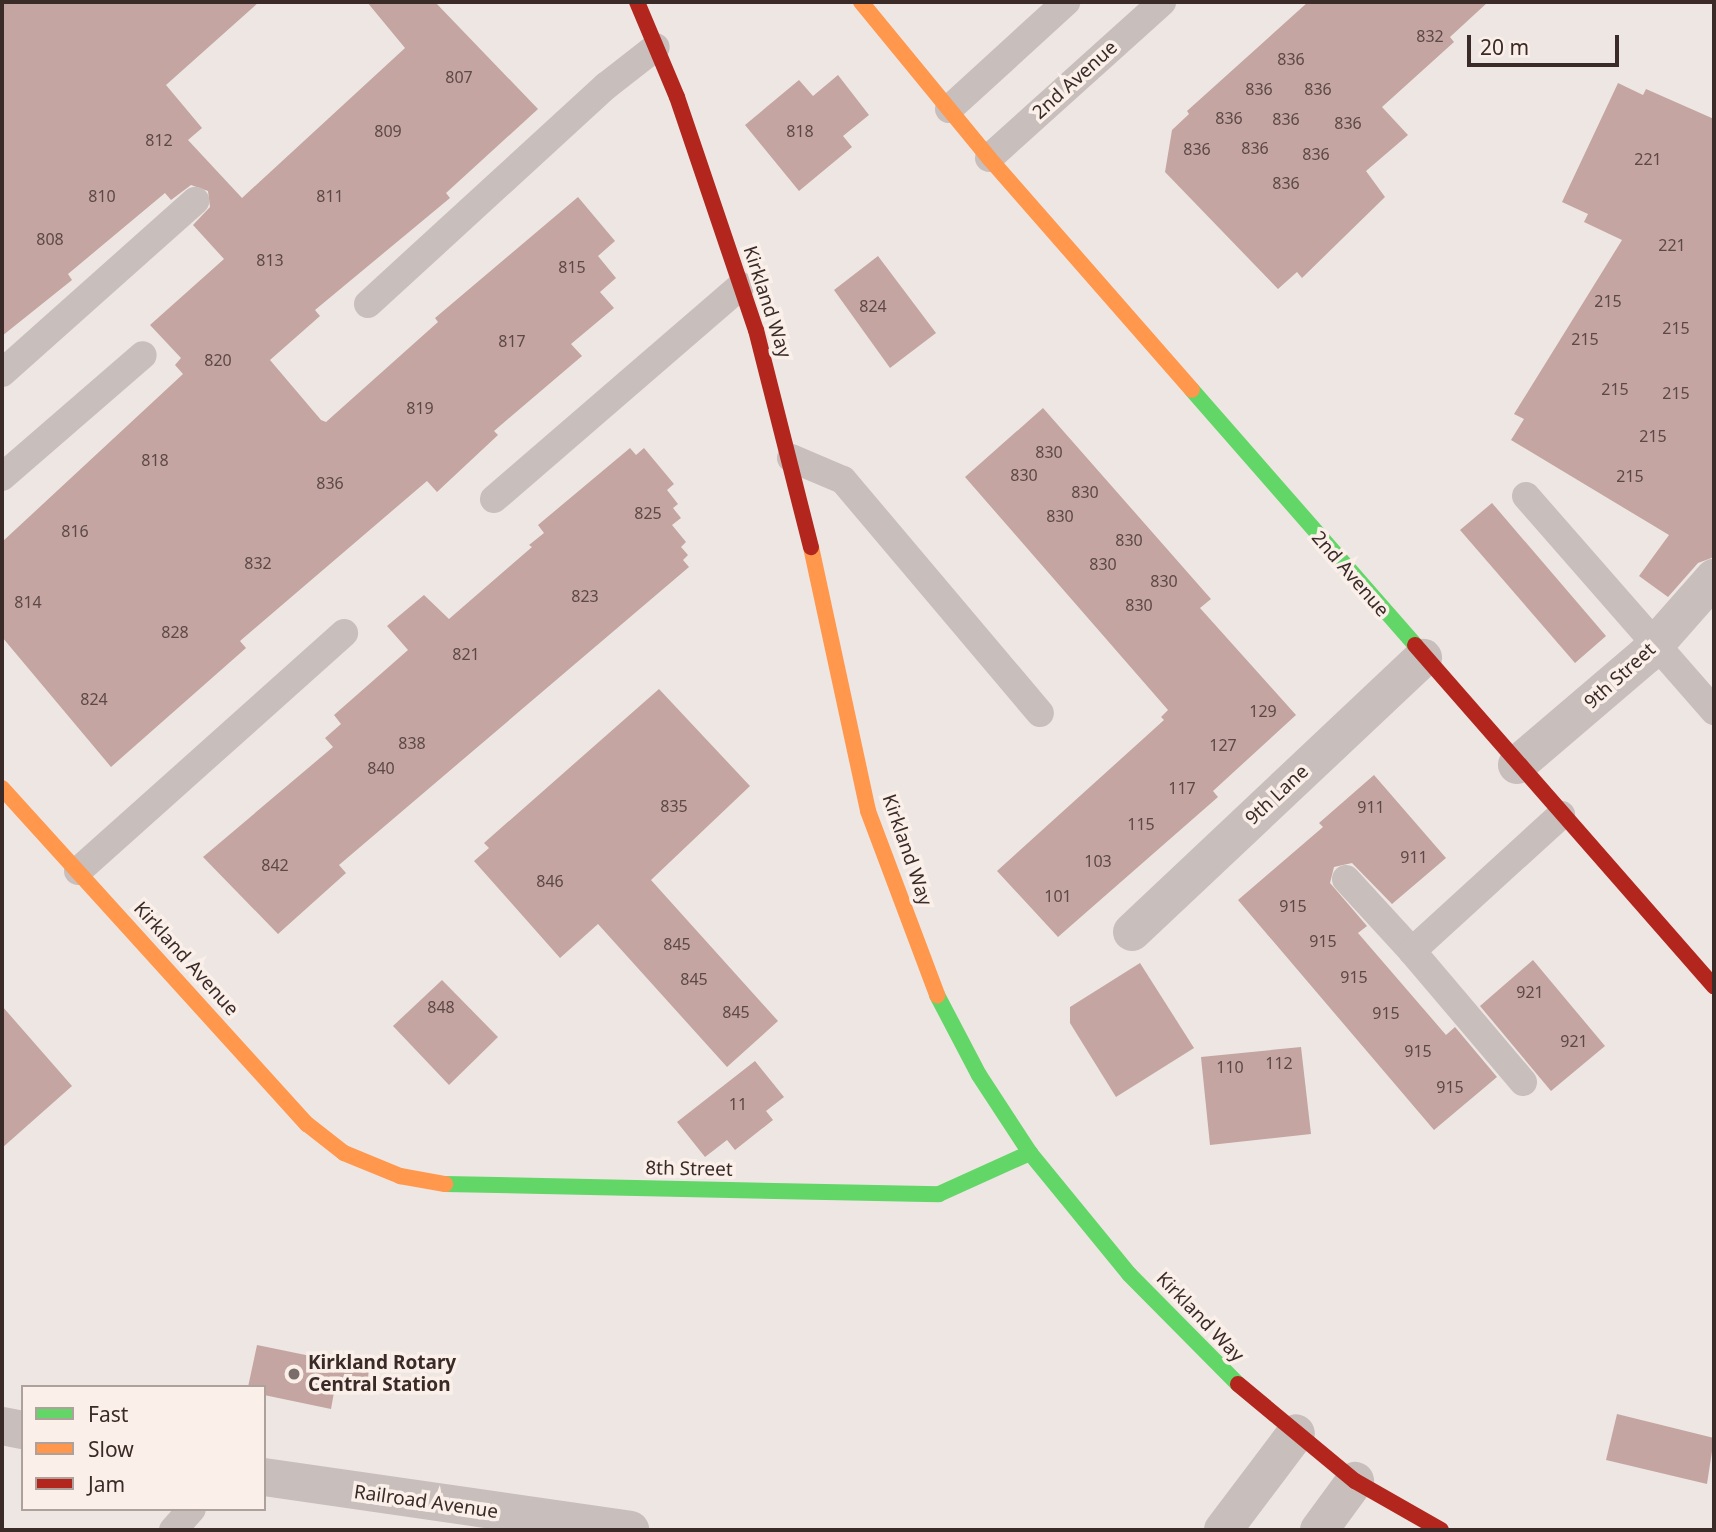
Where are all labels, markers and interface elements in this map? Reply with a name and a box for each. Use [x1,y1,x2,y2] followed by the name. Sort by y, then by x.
[1471,21,1623,65] scale bar
[1416,26,1444,46] house number: 832
[1480,33,1529,61] text: 20 m
[1028,36,1122,124] street label: 2nd Avenue
[1277,49,1305,69] house number: 836
[445,67,473,87] house number: 807
[1245,79,1273,99] house number: 836
[1304,79,1332,99] house number: 836
[1215,108,1243,128] house number: 836
[1272,109,1300,129] house number: 836
[1334,113,1362,133] house number: 836
[374,121,402,141] house number: 809
[786,121,814,141] house number: 818
[145,130,173,150] house number: 812
[1241,138,1269,158] house number: 836
[1183,139,1211,159] house number: 836
[1302,144,1330,164] house number: 836
[1634,149,1662,169] house number: 221
[1272,173,1300,193] house number: 836
[88,186,116,206] house number: 810
[316,186,344,206] house number: 811
[36,229,64,249] house number: 808
[1658,235,1686,255] house number: 221
[738,243,796,361] street label: Kirkland Way
[256,250,284,270] house number: 813
[558,257,586,277] house number: 815
[1594,291,1622,311] house number: 215
[859,296,887,316] house number: 824
[1662,318,1690,338] house number: 215
[1571,329,1599,349] house number: 215
[498,331,526,351] house number: 817
[204,350,232,370] house number: 820
[1601,379,1629,399] house number: 215
[1662,383,1690,403] house number: 215
[406,398,434,418] house number: 819
[1639,426,1667,446] house number: 215
[1035,442,1063,462] house number: 830
[141,450,169,470] house number: 818
[1010,465,1038,485] house number: 830
[1616,466,1644,486] house number: 215
[316,473,344,493] house number: 836
[1071,482,1099,502] house number: 830
[634,503,662,523] house number: 825
[1046,506,1074,526] house number: 830
[61,521,89,541] house number: 816
[1307,527,1393,621] street label: 2nd Avenue
[1115,530,1143,550] house number: 830
[244,553,272,573] house number: 832
[1089,554,1117,574] house number: 830
[1150,571,1178,591] house number: 830
[571,586,599,606] house number: 823
[14,592,42,612] house number: 814
[1125,595,1153,615] house number: 830
[161,622,189,642] house number: 828
[1580,638,1660,714] street label: 9th Street
[452,644,480,664] house number: 821
[80,689,108,709] house number: 824
[1249,701,1277,721] house number: 129
[398,733,426,753] house number: 838
[1209,735,1237,755] house number: 127
[367,758,395,778] house number: 840
[1241,760,1313,830] street label: 9th Lane
[1168,778,1196,798] house number: 117
[877,791,937,909] street label: Kirkland Way
[660,796,688,816] house number: 835
[1357,797,1385,817] house number: 911
[1127,814,1155,834] house number: 115
[1400,847,1428,867] house number: 911
[1084,851,1112,871] house number: 103
[261,855,289,875] house number: 842
[536,871,564,891] house number: 846
[1044,886,1072,906] house number: 101
[1279,896,1307,916] house number: 915
[129,897,243,1021] street label: Kirkland Avenue
[1309,931,1337,951] house number: 915
[663,934,691,954] house number: 845
[1340,967,1368,987] house number: 915
[680,969,708,989] house number: 845
[1516,982,1544,1002] house number: 921
[427,997,455,1017] house number: 848
[722,1002,750,1022] house number: 845
[1372,1003,1400,1023] house number: 915
[1560,1031,1588,1051] house number: 921
[1404,1041,1432,1061] house number: 915
[1265,1053,1293,1073] house number: 112
[1216,1057,1244,1077] house number: 110
[1436,1077,1464,1097] house number: 915
[729,1094,747,1114] house number: 11
[645,1157,733,1181] street label: 8th Street
[1151,1267,1249,1367] street label: Kirkland Way
[308,1352,456,1396] place label: Kirkland Rotary Central Station
[286,1366,302,1382] marker: Kirkland Rotary Central Station
[21,1385,266,1511] legend
[88,1400,128,1428] text: Fast
[88,1435,134,1463] text: Slow
[88,1470,125,1498] text: Jam
[353,1481,499,1523] street label: Railroad Avenue

